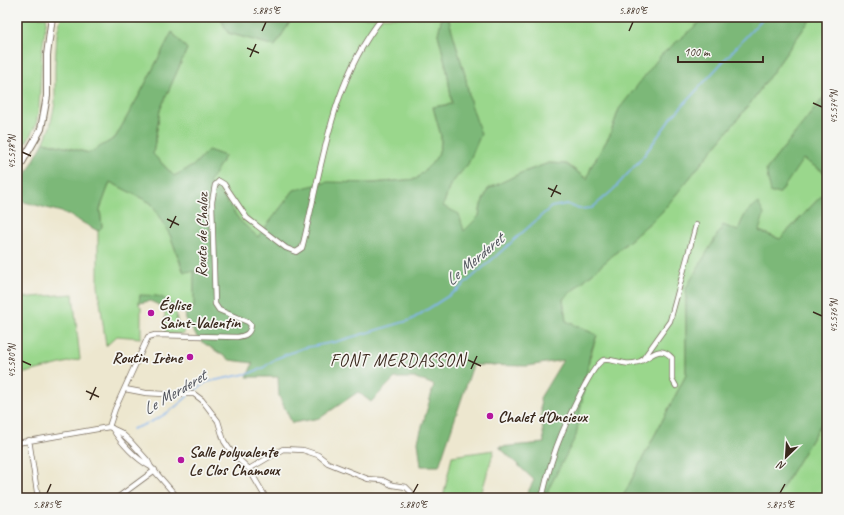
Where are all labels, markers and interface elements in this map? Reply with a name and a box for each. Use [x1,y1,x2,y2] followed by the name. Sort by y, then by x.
[252,4,282,17] text: 5.885°E
[619,4,649,17] text: 5.880°E
[678,38,763,64] scale bar
[684,44,711,60] text: 100 m
[827,88,840,124] text: 45.574°N
[5,133,18,169] text: 45.578°N
[191,191,213,277] street label: Route de Chaloz
[441,227,511,290] water label: Le Merderet
[159,295,241,333] place label: Église Saint-Valentin
[827,297,840,333] text: 45.576°N
[146,308,156,318] marker: Église Saint-Valentin
[5,342,18,378] text: 45.580°N
[112,348,184,368] place label: Routin Irène
[330,350,468,371] district label: FONT MERDASSON
[185,352,195,362] marker: Routin Irène
[139,364,213,420] water label: Le Merderet
[498,407,589,427] place label: Chalet d'Oncieux
[485,411,495,421] marker: Chalet d'Oncieux
[766,437,806,477] north arrow
[189,442,281,480] place label: Salle polyvalente Le Clos Chamoux
[176,455,186,465] marker: Salle polyvalente Le Clos Chamoux
[774,457,788,474] text: N
[33,498,63,511] text: 5.885°E
[399,498,429,511] text: 5.880°E
[766,498,796,511] text: 5.875°E

